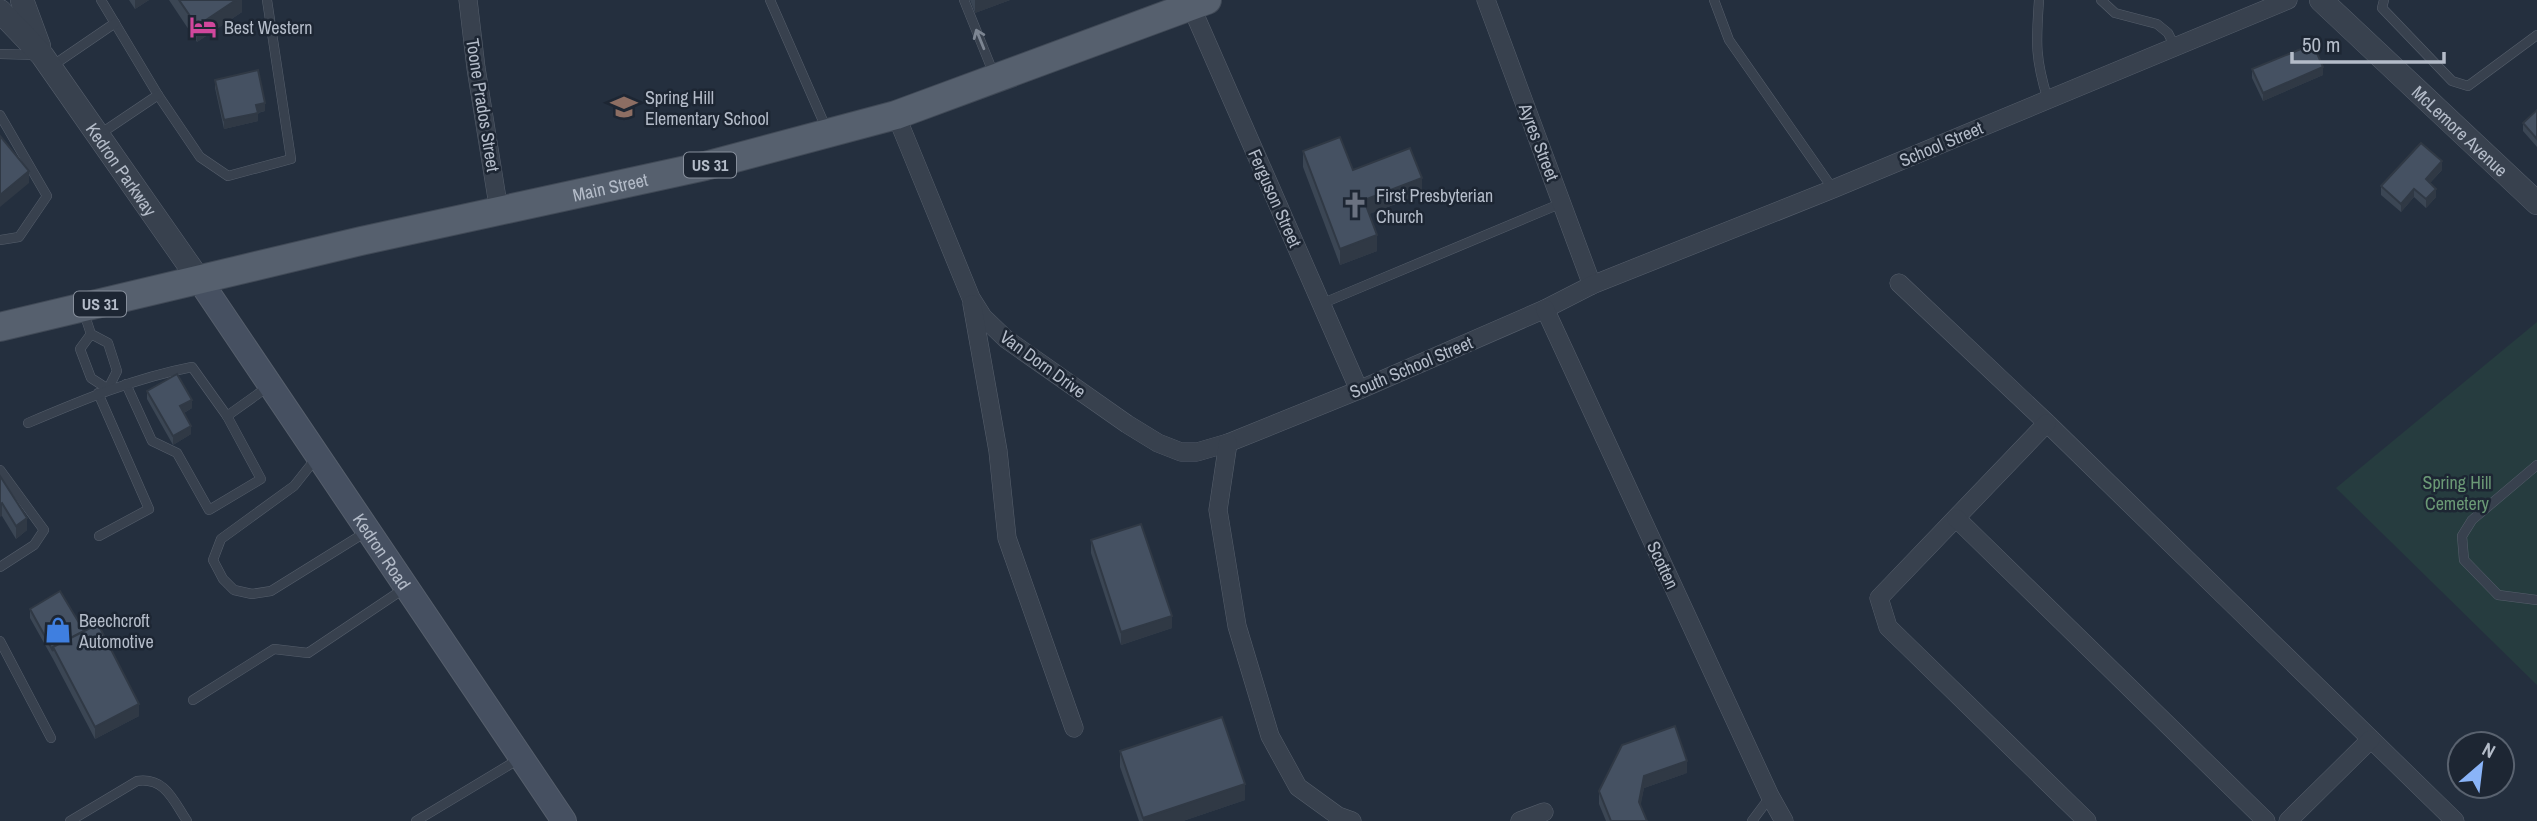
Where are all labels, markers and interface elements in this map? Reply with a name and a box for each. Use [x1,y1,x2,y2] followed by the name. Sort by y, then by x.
[188,12,218,42] hotel icon: Best Western
[224,15,312,40] place label: Best Western
[2292,21,2444,65] scale bar
[972,29,985,50] one-way arrow
[2302,30,2340,59] text: 50 m
[460,37,506,173] street label: Toone Prados Street
[2407,80,2514,182] street label: McLemore Avenue
[645,85,769,131] place label: Spring Hill Elementary School
[609,92,639,122] school or university icon: Spring Hill Elementary School
[1512,99,1565,184] street label: Ayres Street
[1895,115,1987,173] street label: School Street
[80,117,163,221] street label: Kedron Parkway
[1242,145,1308,251] street label: Ferguson Street
[684,153,736,178] road number: US 31
[570,166,650,207] street label: Main Street
[1376,183,1493,229] place label: First Presbyterian Church
[1340,190,1370,220] church icon: First Presbyterian Church
[74,292,126,316] road number: US 31
[995,324,1091,404] street label: Van Dorn Drive
[1346,330,1476,404] street label: South School Street
[2423,470,2491,516] park label: Spring Hill Cemetery
[348,508,417,594] street label: Kedron Road
[1641,537,1685,593] street label: Scotten
[78,608,154,654] place label: Beechcroft Automotive
[43,615,73,645] shop icon: Beechcroft Automotive
[2446,730,2516,800] north arrow
[2478,736,2500,764] text: N

